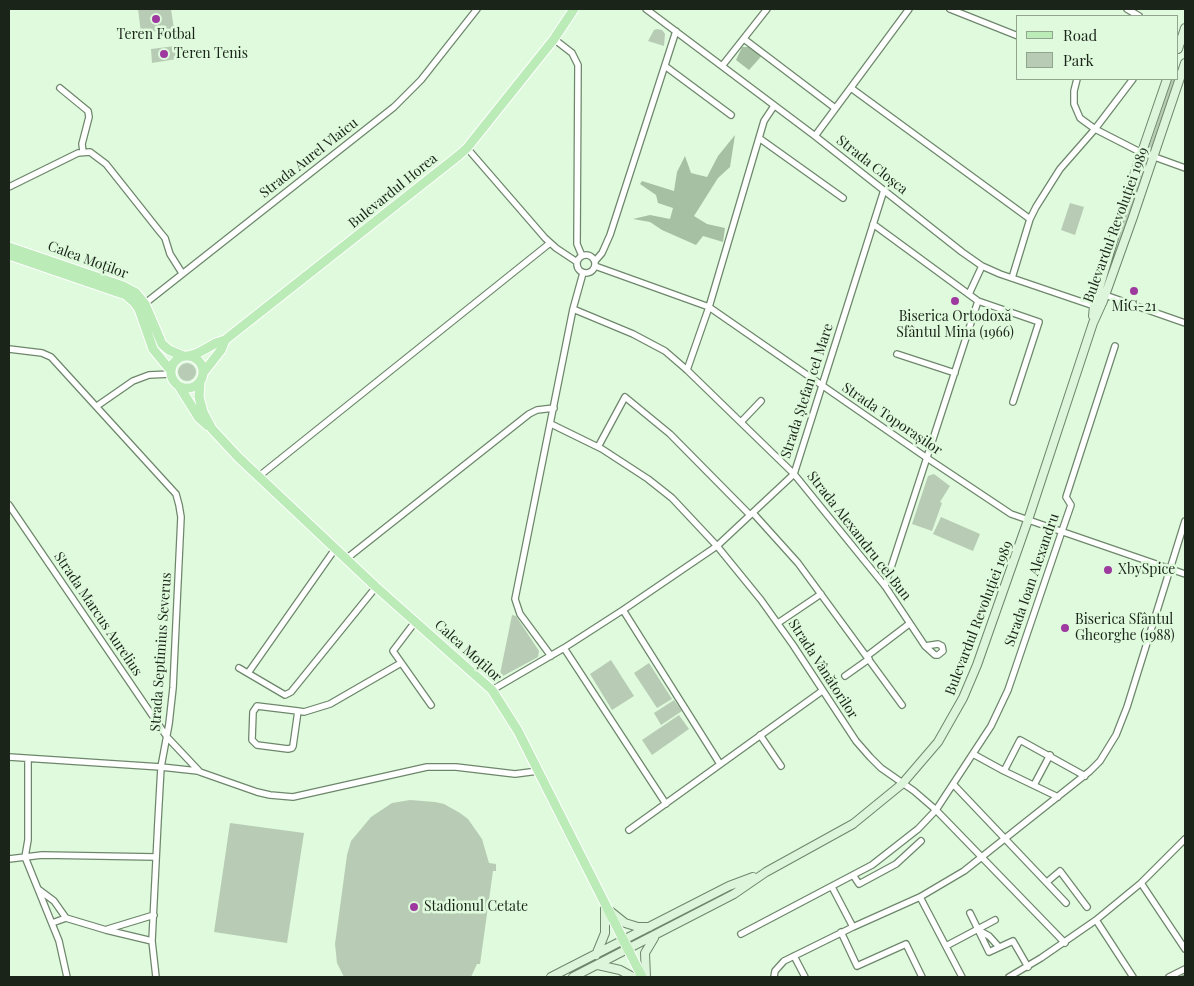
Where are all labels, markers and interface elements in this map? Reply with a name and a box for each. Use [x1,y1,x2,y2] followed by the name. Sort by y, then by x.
[150,13,162,25] marker: Teren Fotbal
[1016,15,1179,80] legend
[1063,25,1097,45] text: Road
[116,27,196,43] place label: Teren Fotbal
[174,46,248,62] place label: Teren Tenis
[158,48,170,60] marker: Teren Tenis
[1063,50,1094,70] text: Park
[257,114,361,202] street label: Strada Aurel Vlaicu
[833,132,911,198] street label: Strada Cloșca
[1080,145,1152,305] street label: Bulevardul Revoluției 1989
[345,150,441,232] street label: Bulevardul Horea
[45,238,131,282] street label: Calea Moților
[1128,285,1140,297] marker: MiG-21
[949,295,961,307] marker: Biserica Ortodoxă Sfântul Mina (1966)
[1112,299,1156,315] place label: MiG-21
[896,309,1014,342] place label: Biserica Ortodoxă Sfântul Mina (1966)
[777,321,837,461] street label: Strada Ștefan cel Mare
[839,379,945,459] street label: Strada Toporașilor
[803,468,915,604] street label: Strada Alexandru cel Bun
[1001,511,1063,649] street label: Strada Ioan Alexandru
[942,538,1016,698] street label: Bulevardul Revoluției 1989
[50,549,146,679] street label: Strada Marcus Aurelius
[1118,562,1175,578] place label: XbySpice
[1102,564,1114,576] marker: XbySpice
[147,572,175,732] street label: Strada Septimius Severus
[1075,612,1175,644] place label: Biserica Sfântul Gheorghe (1988)
[785,616,861,722] street label: Strada Vânătorilor
[431,617,505,685] street label: Calea Moților
[1059,622,1071,634] marker: Biserica Sfântul Gheorghe (1988)
[424,899,528,915] place label: Stadionul Cetate
[408,901,420,913] marker: Stadionul Cetate

